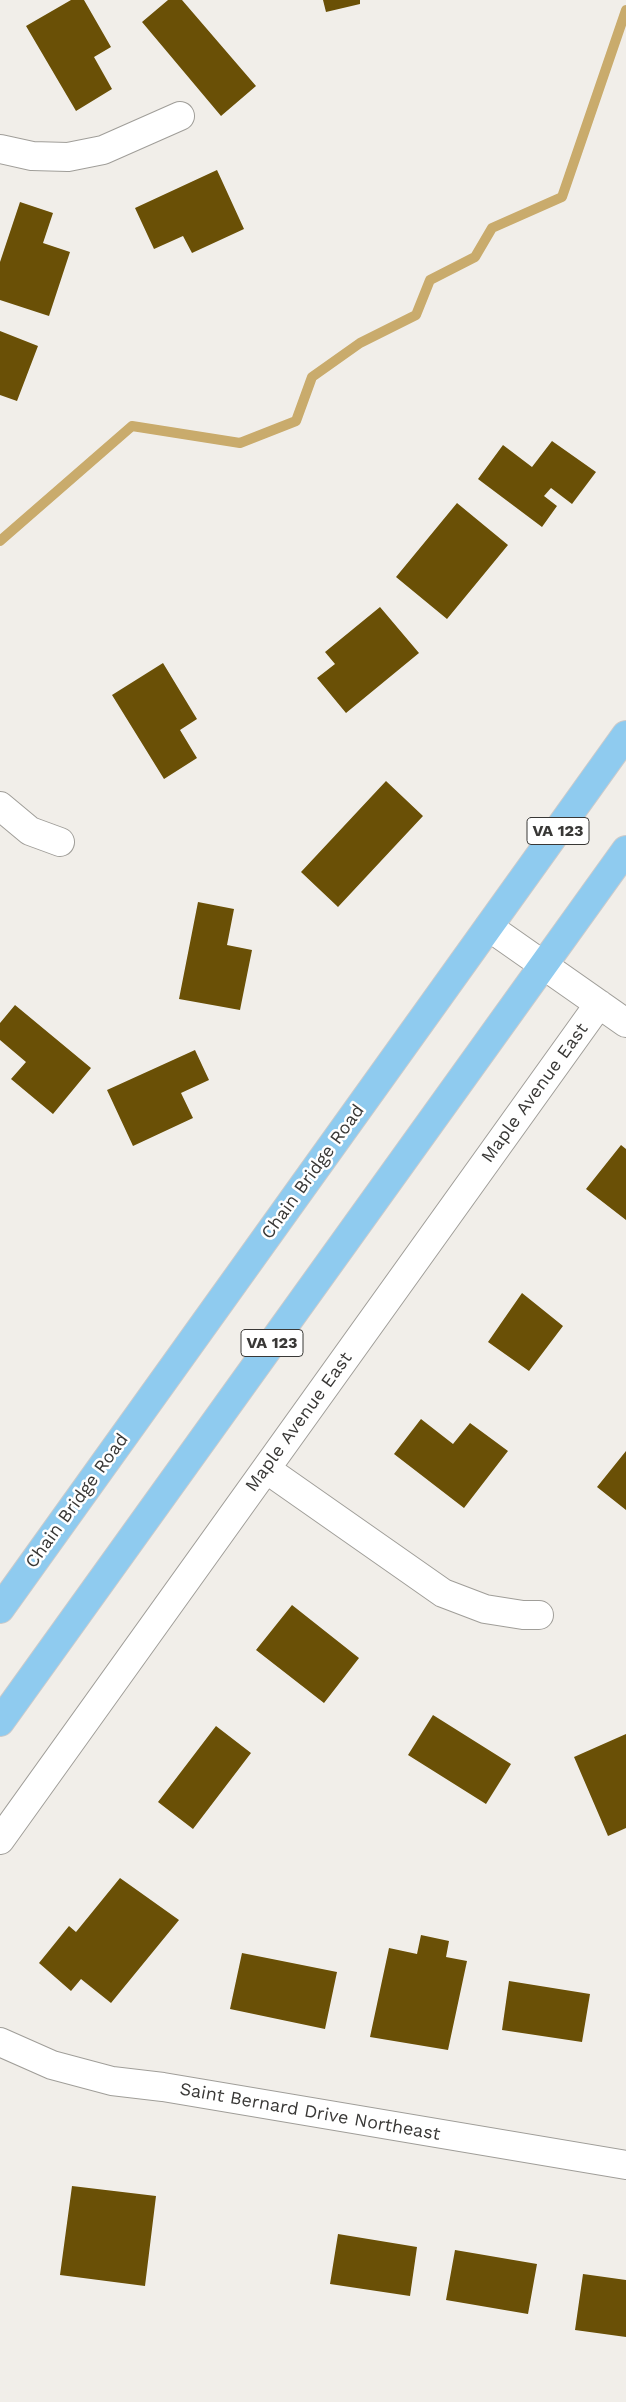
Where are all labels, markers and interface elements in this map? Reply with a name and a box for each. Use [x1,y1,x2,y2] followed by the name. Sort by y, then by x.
[527,818,589,844] road number: VA 123
[477,1019,593,1167] street label: Maple Avenue East
[257,1101,369,1243] street label: Chain Bridge Road
[241,1330,303,1356] road number: VA 123
[241,1348,357,1496] street label: Maple Avenue East
[21,1430,133,1572] street label: Chain Bridge Road
[178,2078,442,2146] street label: Saint Bernard Drive Northeast

